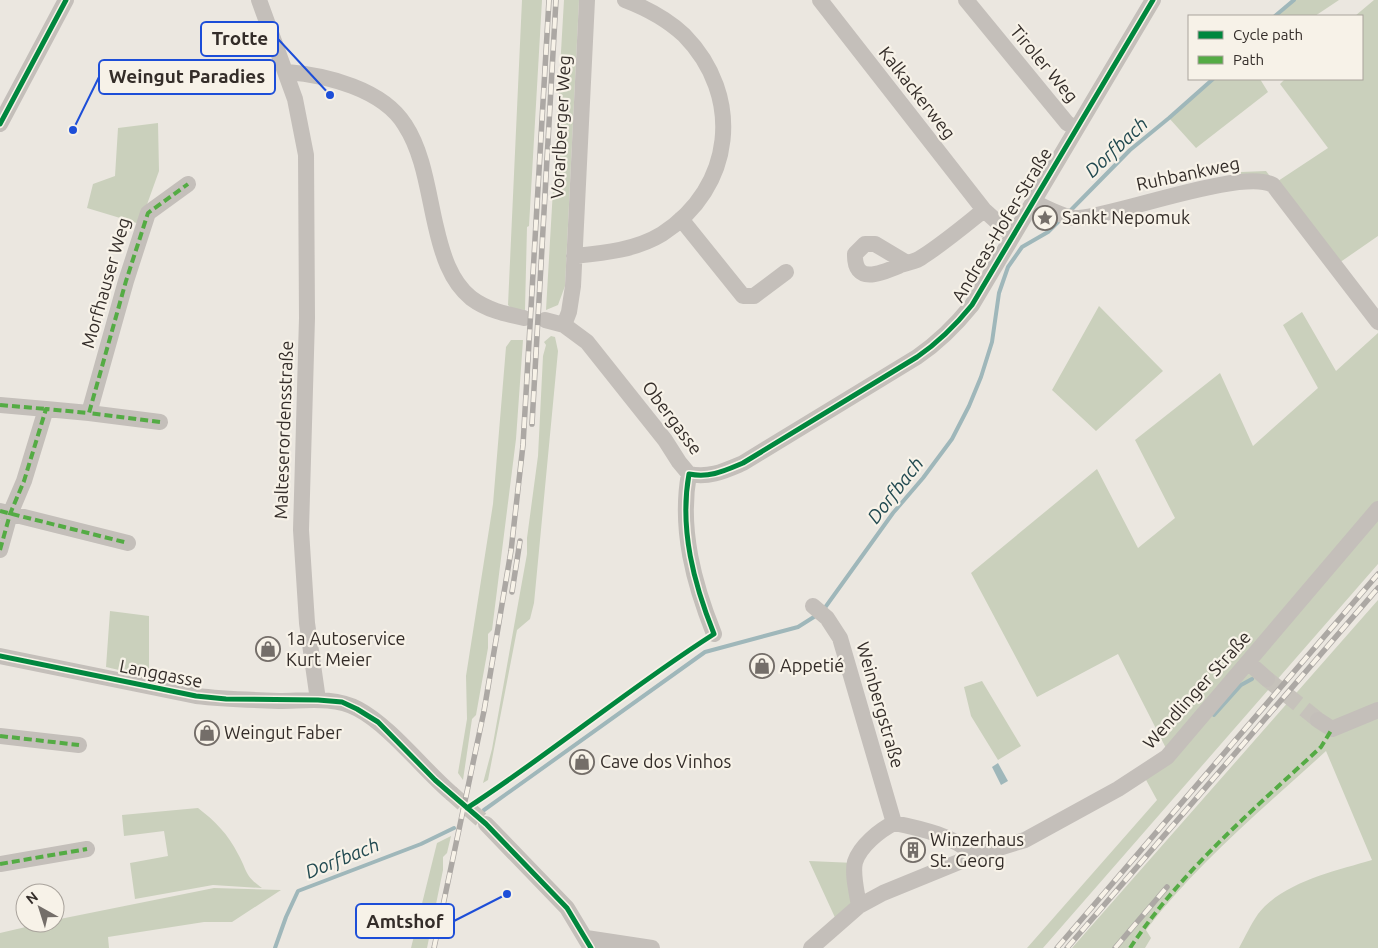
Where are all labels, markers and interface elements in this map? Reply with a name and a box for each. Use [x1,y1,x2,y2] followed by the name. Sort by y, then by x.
[1188,15,1363,80] legend
[1007,21,1083,106] street label: Tiroler Weg
[201,22,278,56] callout: Trotte
[1233,26,1303,43] text: Cycle path
[212,27,268,49] text: Trotte
[876,42,960,143] street label: Kalkackerweg
[1233,51,1264,68] text: Path
[546,54,574,199] street label: Vorarlberger Weg
[99,60,275,94] callout: Weingut Paradies
[109,65,265,87] text: Weingut Paradies
[1080,112,1152,182] water label: Dorfbach
[947,144,1055,305] street label: Andreas-Hofer-Straße
[1134,152,1241,194] street label: Ruhbankweg
[1032,205,1058,231] place icon: Sankt Nepomuk
[1062,207,1190,227] place label: Sankt Nepomuk
[77,215,133,350] street label: Morfhauser Weg
[270,340,296,520] street label: Malteserordensstraße
[639,377,707,458] street label: Obergasse
[862,453,928,527] water label: Dorfbach
[1138,627,1254,752] street label: Wendlinger Straße
[286,628,405,669] place label: 1a Autoservice Kurt Meier
[255,636,281,662] shop icon: 1a Autoservice Kurt Meier
[853,639,909,770] street label: Weinbergstraße
[749,653,775,679] shop icon: Appetié
[118,655,204,691] street label: Langgasse
[780,655,844,675] place label: Appetié
[194,720,220,746] shop icon: Weingut Faber
[224,722,342,742] place label: Weingut Faber
[569,749,595,775] shop icon: Cave dos Vinhos
[600,751,732,771] place label: Cave dos Vinhos
[930,829,1024,870] place label: Winzerhaus St. Georg
[302,833,382,883] water label: Dorfbach
[900,837,926,863] building icon: Winzerhaus St. Georg
[15,883,65,933] north arrow
[23,888,41,907] text: N
[356,904,454,938] callout: Amtshof
[366,910,444,932] text: Amtshof

